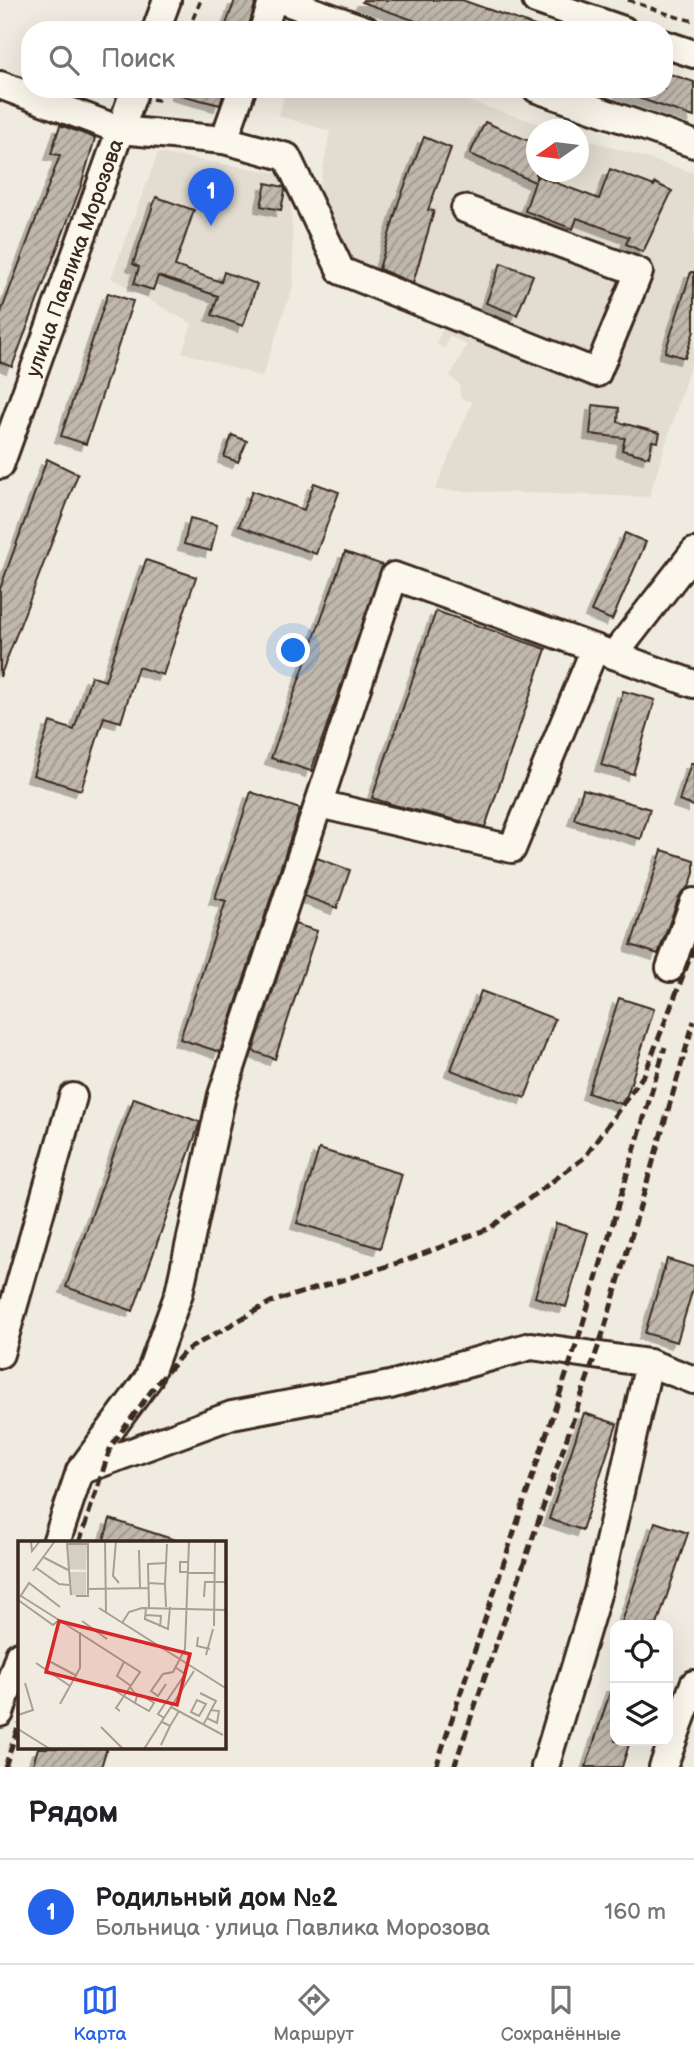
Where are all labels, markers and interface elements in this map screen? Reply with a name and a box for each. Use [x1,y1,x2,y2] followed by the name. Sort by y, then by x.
[21,21,673,98] search box
[45,41,83,79] icon: search
[101,44,175,75] text: Поиск
[526,119,589,182] north arrow
[20,135,129,380] street label: улица Павлика Морозова
[188,168,234,226] pin: 1
[276,633,310,667] your location
[18,1541,226,1750] inset map
[610,1620,673,1746] map controls
[610,1620,673,1683] button: locate
[610,1683,673,1746] button: layers
[28,1795,118,1831] text: Рядом
[95,1883,338,1914] text: Родильный дом №2
[46,1898,56,1926] text: 1
[604,1898,666,1926] text: 160 m
[95,1914,490,1942] text: Больница · улица Павлика Морозова
[73,1981,127,2046] tab: Карта
[273,1981,354,2046] tab: Маршрут
[501,1981,621,2046] tab: Сохранённые

